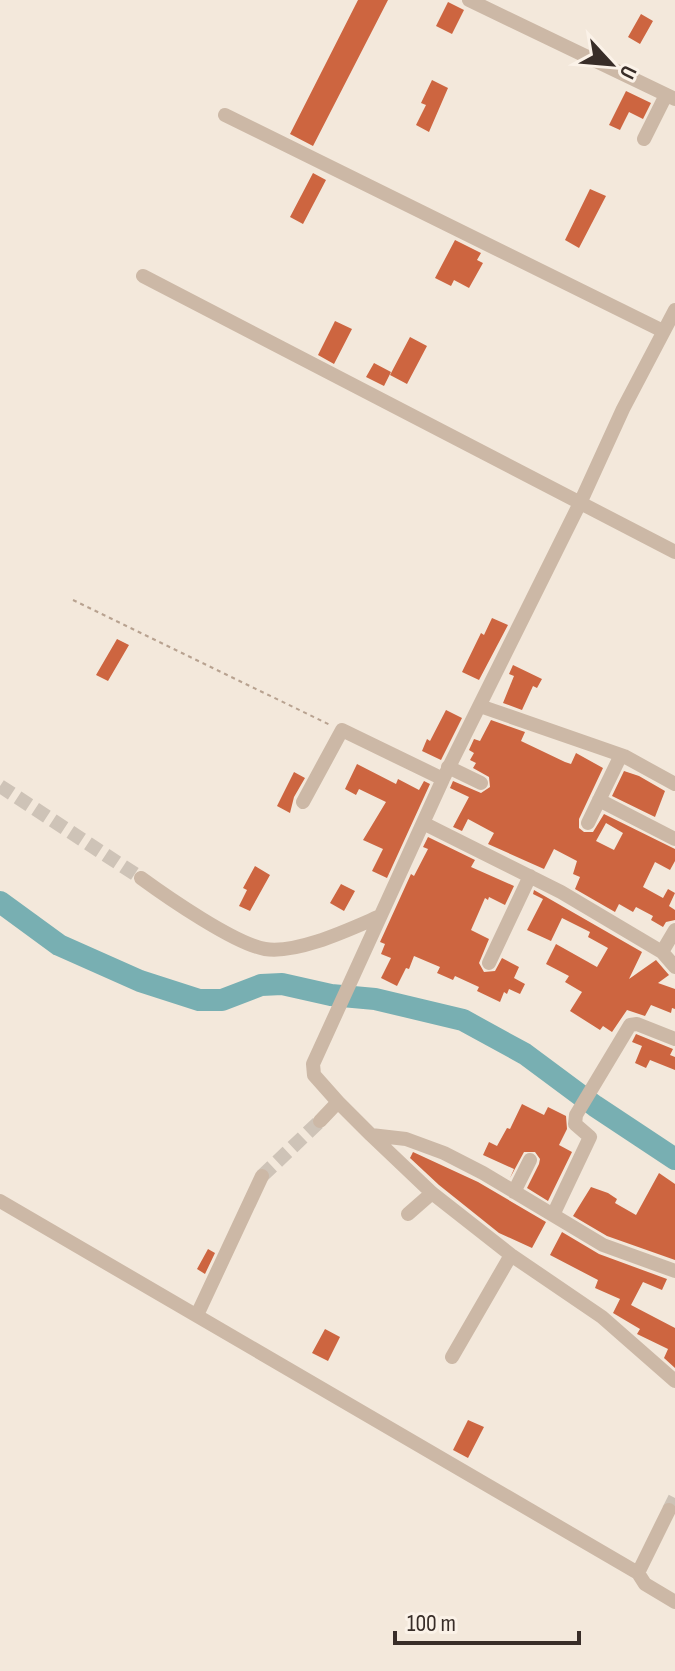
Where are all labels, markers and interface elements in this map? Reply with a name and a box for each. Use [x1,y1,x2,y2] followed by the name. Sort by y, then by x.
[571,24,651,104] north arrow
[613,61,642,83] text: U
[395,1595,579,1645] scale bar
[407,1609,456,1638] text: 100 m

